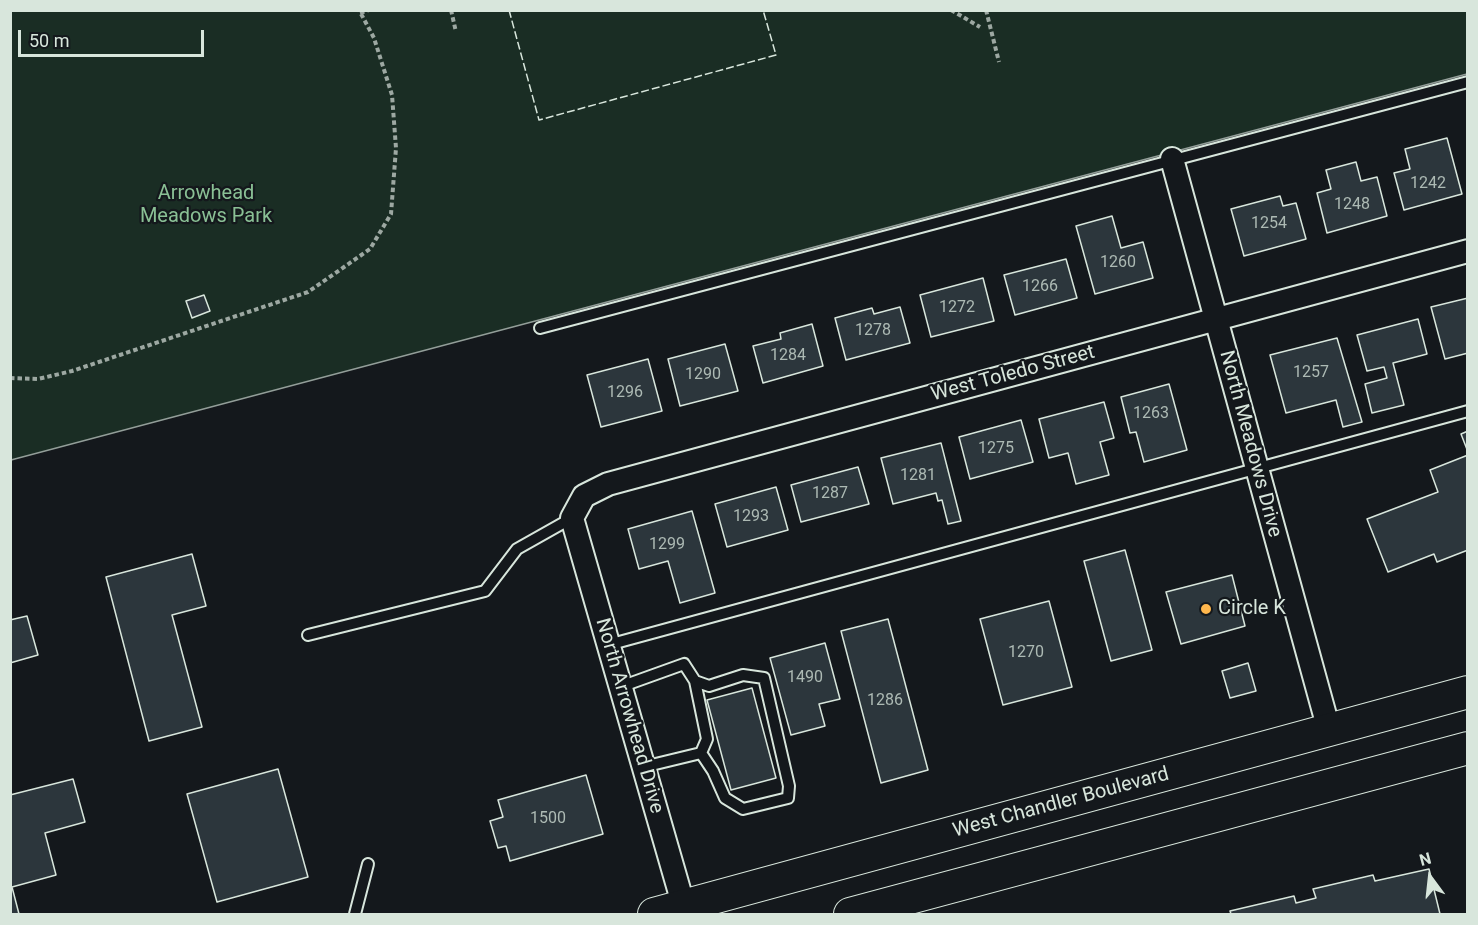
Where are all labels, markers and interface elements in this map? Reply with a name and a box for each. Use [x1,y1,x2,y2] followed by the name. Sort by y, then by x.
[21,18,207,56] scale bar
[29,30,69,51] text: 50 m
[1410,174,1446,194] house number: 1242
[140,182,272,229] park label: Arrowhead Meadows Park
[1334,195,1370,215] house number: 1248
[1251,214,1287,234] house number: 1254
[1100,253,1136,273] house number: 1260
[1022,277,1058,297] house number: 1266
[939,298,975,318] house number: 1272
[855,321,891,341] house number: 1278
[929,341,1097,407] street label: West Toledo Street
[770,346,806,366] house number: 1284
[1214,348,1286,540] street label: North Meadows Drive
[1293,363,1329,383] house number: 1257
[685,365,721,385] house number: 1290
[607,383,643,403] house number: 1296
[1133,404,1169,424] house number: 1263
[978,439,1014,459] house number: 1275
[900,466,936,486] house number: 1281
[812,484,848,504] house number: 1287
[733,507,769,527] house number: 1293
[649,535,685,555] house number: 1299
[1218,597,1286,621] place label: Circle K
[1199,602,1213,616] marker: Circle K
[590,616,668,816] street label: North Arrowhead Drive
[1008,643,1044,663] house number: 1270
[787,668,823,688] house number: 1490
[867,691,903,711] house number: 1286
[950,763,1172,843] street label: West Chandler Boulevard
[530,809,566,829] house number: 1500
[1400,847,1460,907] north arrow
[1417,848,1433,870] text: N

